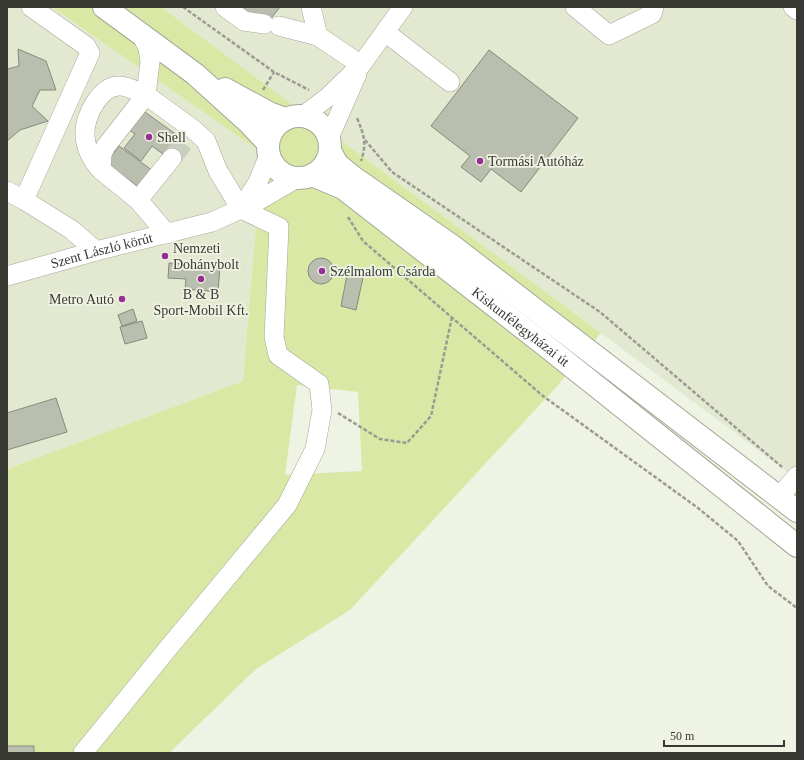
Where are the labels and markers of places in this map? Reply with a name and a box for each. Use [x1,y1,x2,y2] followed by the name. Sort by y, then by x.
[157,130,186,145] place label: Shell
[144,132,154,142] marker: Shell
[488,154,584,169] place label: Tormási Autóház
[475,156,485,166] marker: Tormási Autóház
[173,241,239,272] place label: Nemzeti Dohánybolt
[160,251,170,261] marker: Nemzeti Dohánybolt
[330,264,436,279] place label: Szélmalom Csárda
[317,266,327,276] marker: Szélmalom Csárda
[196,274,206,284] marker: B & B Sport-Mobil Kft.
[154,287,248,318] place label: B & B Sport-Mobil Kft.
[49,292,114,307] place label: Metro Autó
[117,294,127,304] marker: Metro Autó

